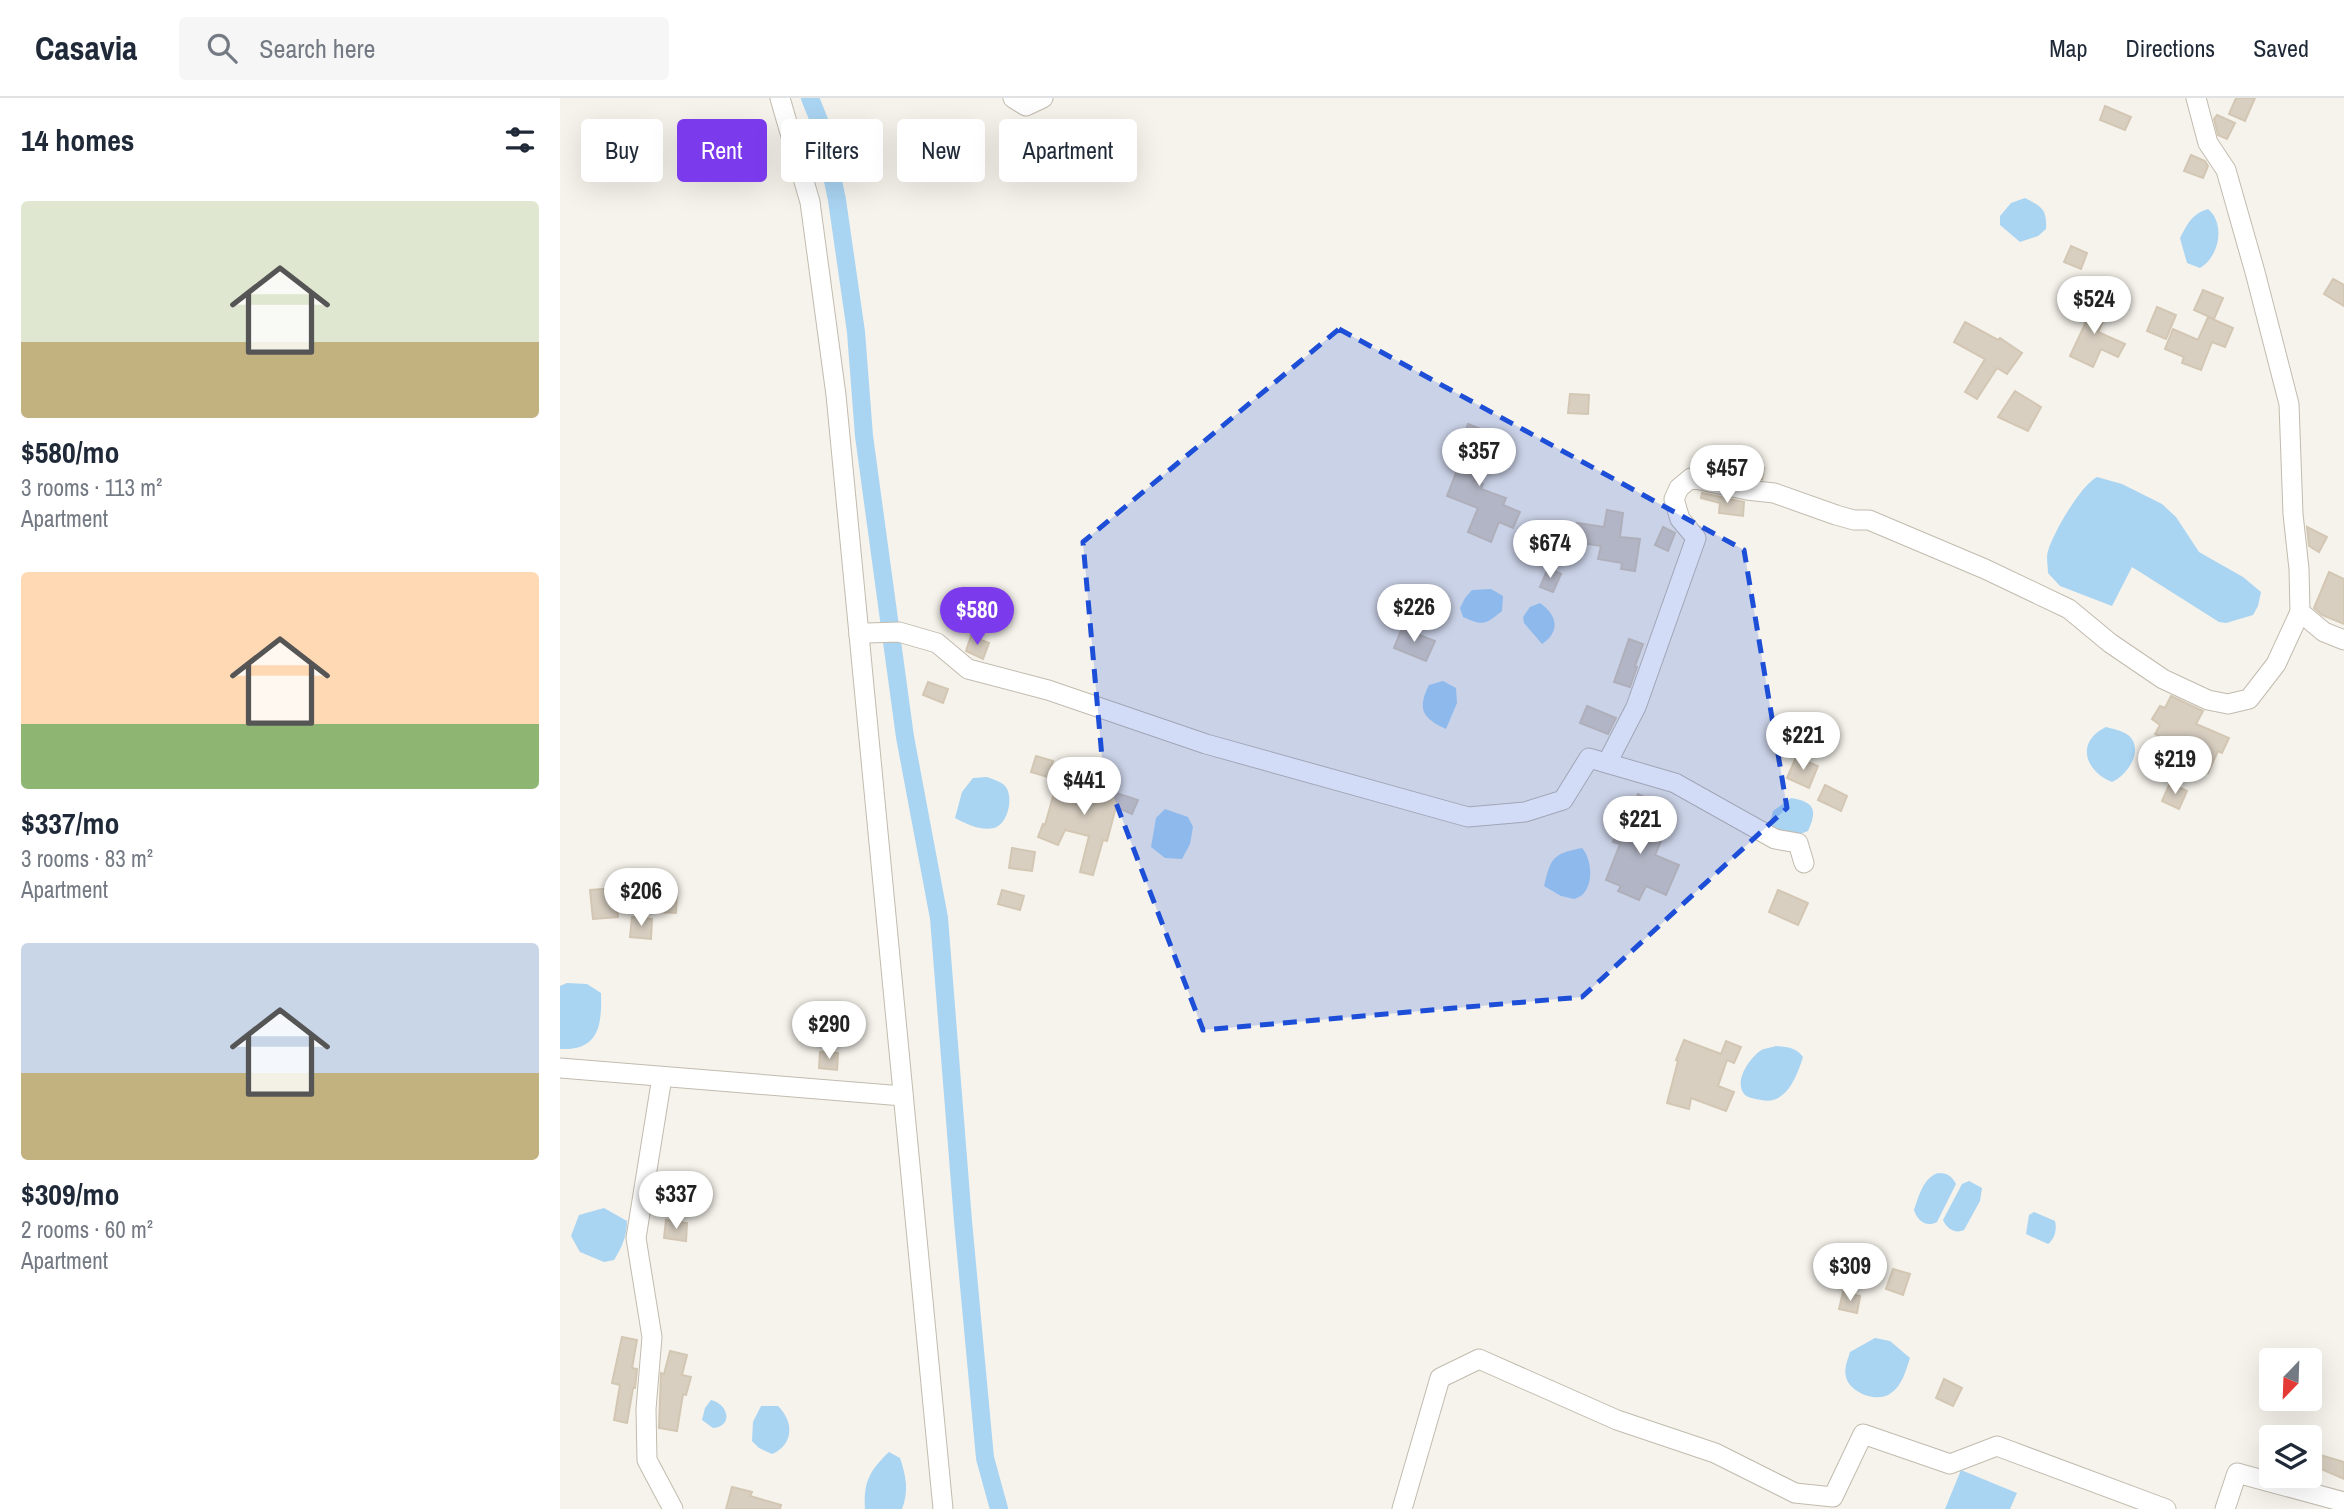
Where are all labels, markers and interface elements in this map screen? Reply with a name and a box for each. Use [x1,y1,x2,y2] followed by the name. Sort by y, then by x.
[179,17,669,80] search box
[35,26,137,70] text: Casavia
[203,29,241,67] icon: search
[259,31,375,66] text: Search here
[2049,32,2087,64] text: Map
[2125,32,2215,64] text: Directions
[2253,32,2309,64] text: Saved
[581,119,663,182] chip: Buy
[677,119,767,182] chip: Rent
[781,119,883,182] chip: Filters
[897,119,985,182] chip: New
[999,119,1137,182] chip: Apartment
[21,120,135,160] text: 14 homes
[501,121,539,159] icon: filters
[217,247,343,373] icon: home
[2053,276,2135,336] pin: $524
[2073,283,2115,314] text: $524
[1438,428,1520,488] pin: $357
[21,432,119,472] text: $580/mo
[1458,435,1500,466] text: $357
[1686,446,1768,505] pin: $457
[1706,452,1748,483] text: $457
[21,472,162,503] text: 3 rooms · 113 m²
[21,503,108,534] text: Apartment
[1509,520,1591,580] pin: $674
[1529,527,1571,558] text: $674
[1373,584,1455,644] pin: $226
[936,588,1018,647] pin: $580
[1393,591,1435,622] text: $226
[956,594,998,625] text: $580
[217,618,343,744] icon: home
[1762,712,1844,772] pin: $221
[1782,719,1824,750] text: $221
[2134,736,2216,796] pin: $219
[2154,743,2196,774] text: $219
[1043,758,1125,817] pin: $441
[1063,764,1105,795] text: $441
[1599,796,1681,856] pin: $221
[21,803,119,843] text: $337/mo
[1619,803,1661,834] text: $221
[21,843,153,874] text: 3 rooms · 83 m²
[600,868,682,928] pin: $206
[21,874,108,905] text: Apartment
[620,875,662,906] text: $206
[217,989,343,1115] icon: home
[788,1002,870,1061] pin: $290
[808,1008,850,1039] text: $290
[635,1172,717,1231] pin: $337
[21,1174,119,1214] text: $309/mo
[655,1178,697,1209] text: $337
[21,1214,153,1245] text: 2 rooms · 60 m²
[1809,1244,1891,1303] pin: $309
[21,1245,108,1276] text: Apartment
[1829,1250,1871,1281] text: $309
[2259,1348,2322,1410] north arrow
[2259,1348,2322,1488] map controls
[2259,1425,2322,1488] button: layers

